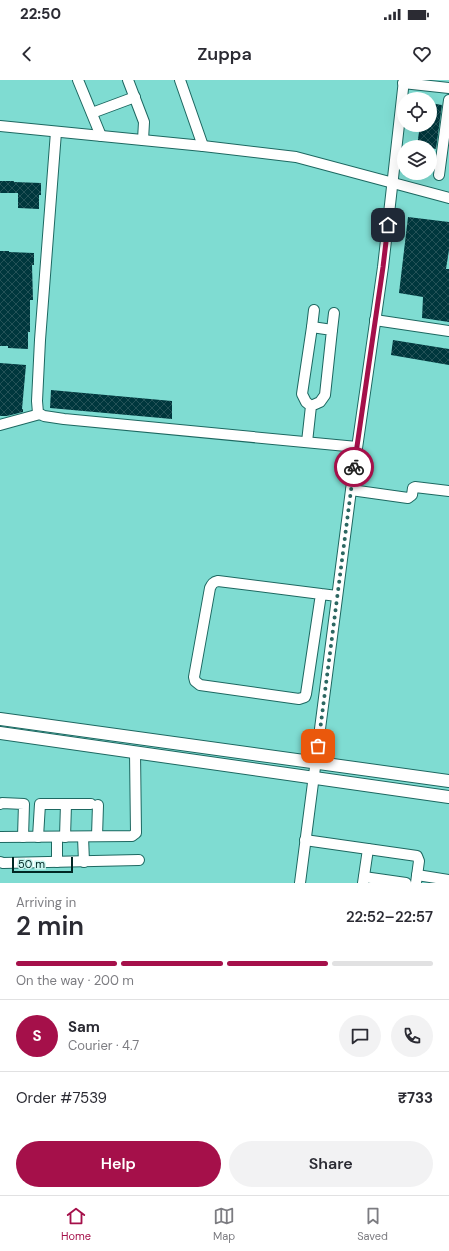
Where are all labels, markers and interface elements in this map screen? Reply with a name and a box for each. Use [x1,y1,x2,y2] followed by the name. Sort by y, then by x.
[20,4,61,24] text: 22:50
[197,42,252,66] text: Zuppa
[16,43,38,65] icon: back
[411,43,433,65] icon: heart
[397,92,437,180] map controls
[397,92,437,132] button: locate
[397,140,437,180] button: layers
[371,208,405,242] pin
[377,214,399,236] icon: home
[334,447,374,487] courier
[343,456,365,478] icon: bike
[301,729,335,763] pin
[307,735,329,757] icon: bag
[12,855,73,874] scale bar
[18,857,45,871] text: 50 m
[16,894,76,911] text: Arriving in
[346,907,433,927] text: 22:52–22:57
[16,909,84,943] text: 2 min
[16,972,134,989] text: On the way · 200 m
[339,1015,381,1057] button: chat
[391,1015,433,1057] button: phone
[68,1017,100,1037] text: Sam
[32,1026,42,1046] text: S
[68,1037,139,1054] text: Courier · 4.7
[16,1088,107,1108] text: Order #7539
[398,1088,433,1108] text: ₹733
[16,1141,221,1187] button: Help
[229,1141,433,1187] button: Share
[61,1205,91,1243] tab: Home
[213,1205,235,1243] tab: Map
[357,1205,388,1243] tab: Saved

